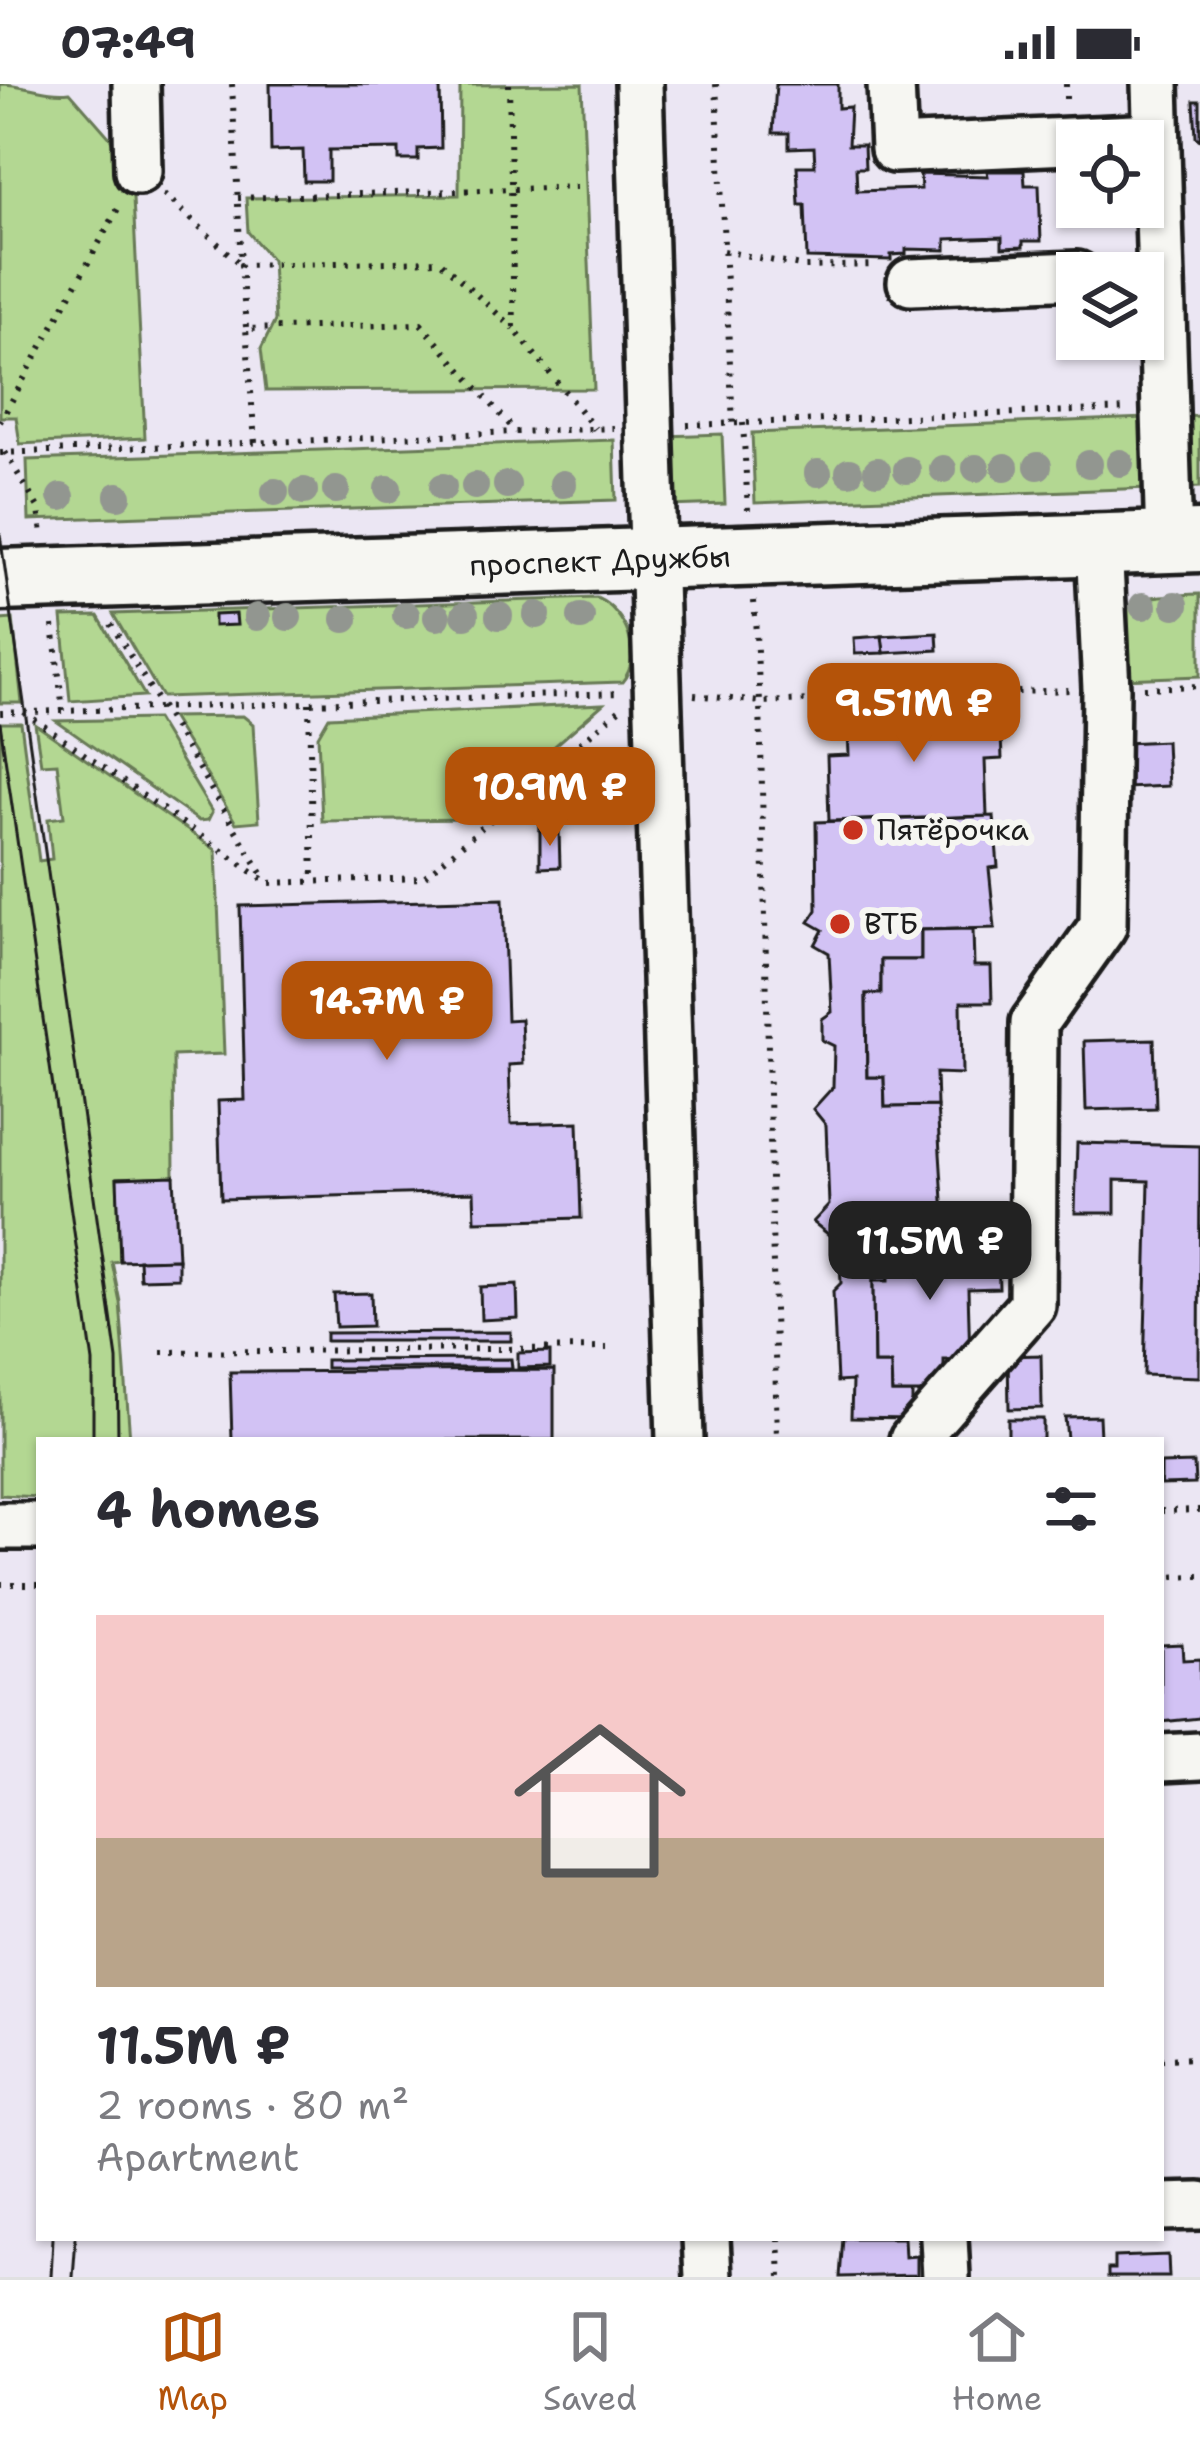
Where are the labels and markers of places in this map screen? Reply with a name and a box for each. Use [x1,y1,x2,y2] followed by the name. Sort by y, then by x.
[803,663,1025,765] pin: 9.51M ₽
[439,747,661,849] pin: 10.9M ₽
[877,809,1029,850] place label: Пятёрочка
[840,817,866,843] marker: Пятёрочка
[864,903,919,944] place label: ВТБ
[827,911,853,937] marker: ВТБ
[276,961,498,1063] pin: 14.7M ₽
[819,1201,1041,1303] pin: 11.5M ₽

